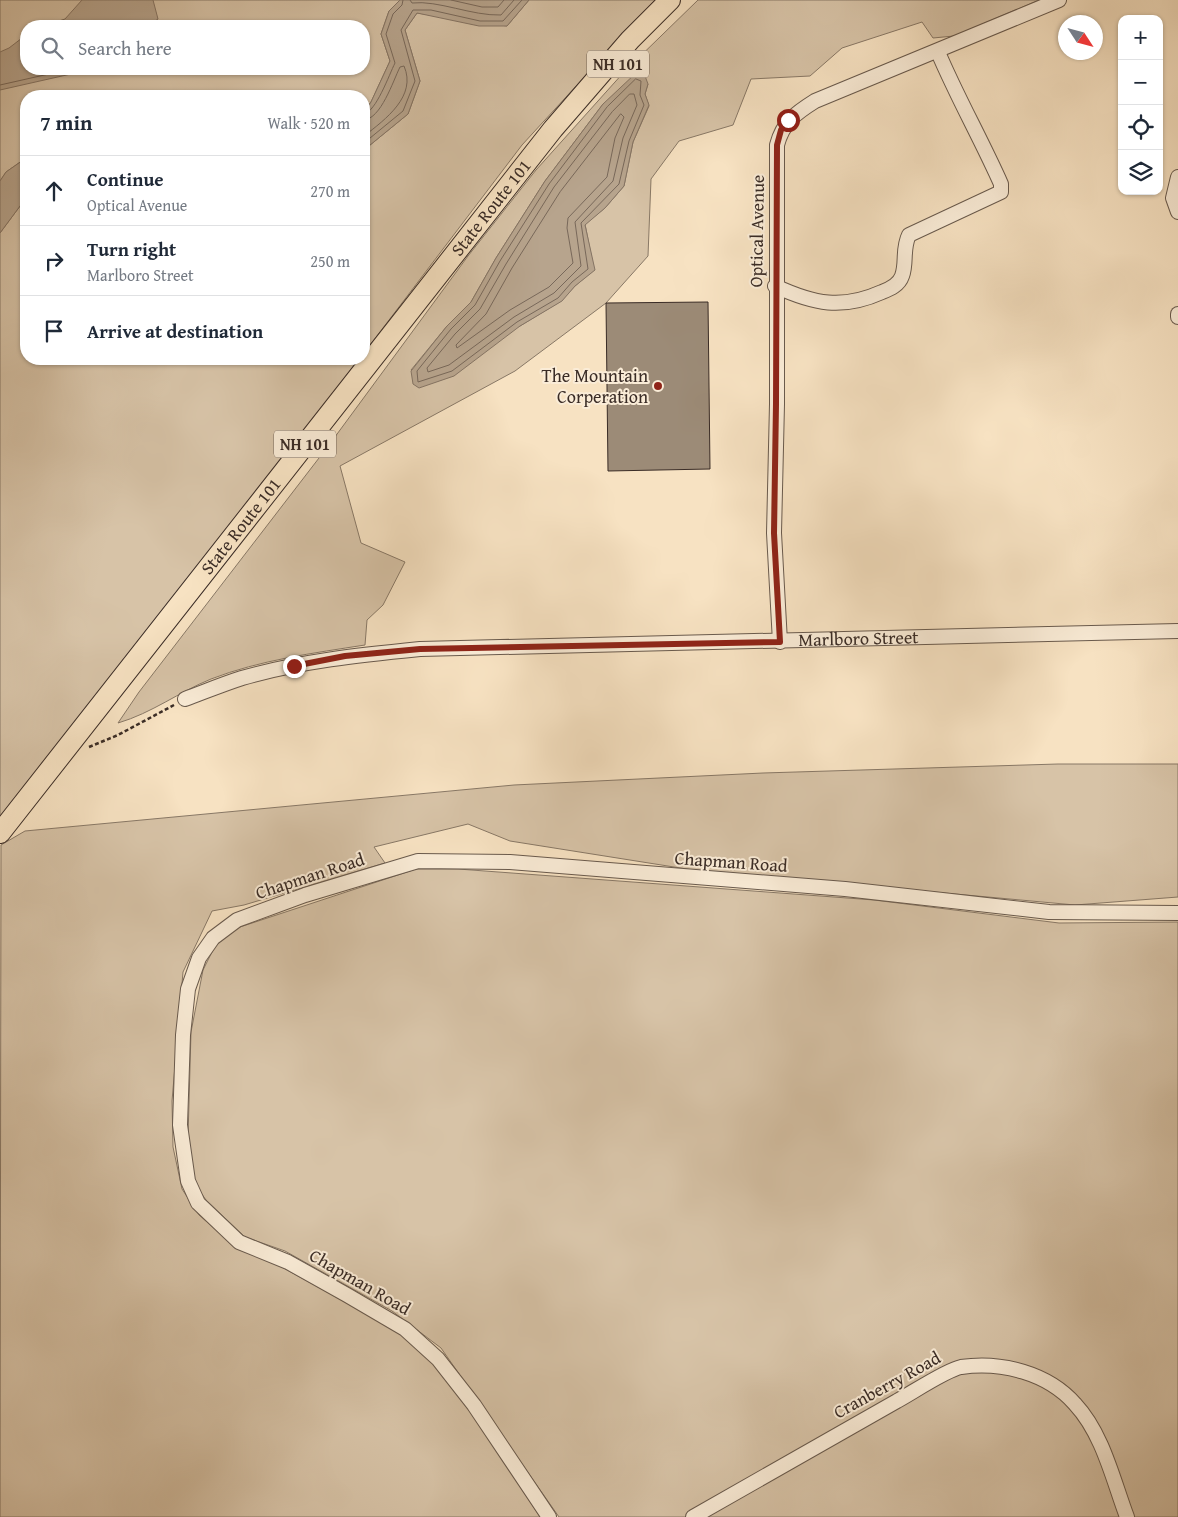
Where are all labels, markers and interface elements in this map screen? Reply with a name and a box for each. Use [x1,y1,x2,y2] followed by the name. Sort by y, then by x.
[1058,15,1103,60] north arrow
[1118,15,1163,195] map controls
[1118,15,1163,60] button: +
[20,20,370,75] search box
[38,34,66,62] icon: search
[78,34,172,62] text: Search here
[587,51,649,78] road number: NH 101
[1118,60,1163,105] button: −
[1118,105,1163,150] button: locate
[40,107,92,138] text: 7 min
[777,109,800,132] route start
[267,111,350,135] text: Walk · 520 m
[1118,150,1163,195] button: layers
[444,153,537,262] street label: State Route 101
[87,165,164,193] text: Continue
[742,174,771,288] street label: Optical Avenue
[40,177,68,205] icon: ahead
[310,179,350,203] text: 270 m
[87,193,187,217] text: Optical Avenue
[87,235,176,263] text: Turn right
[40,247,68,275] icon: right
[310,249,350,273] text: 250 m
[87,263,194,287] text: Marlboro Street
[40,317,68,345] icon: arrive
[87,317,263,345] text: Arrive at destination
[542,362,648,410] place label: The Mountain Corperation
[652,380,664,392] marker: The Mountain Corperation
[274,430,336,458] road number: NH 101
[194,472,287,580] street label: State Route 101
[798,623,920,653] street label: Marlboro Street
[283,655,306,678] route end
[674,844,789,879] street label: Chapman Road
[252,845,368,906] street label: Chapman Road
[305,1242,416,1322] street label: Chapman Road
[828,1344,946,1425] street label: Cranberry Road

